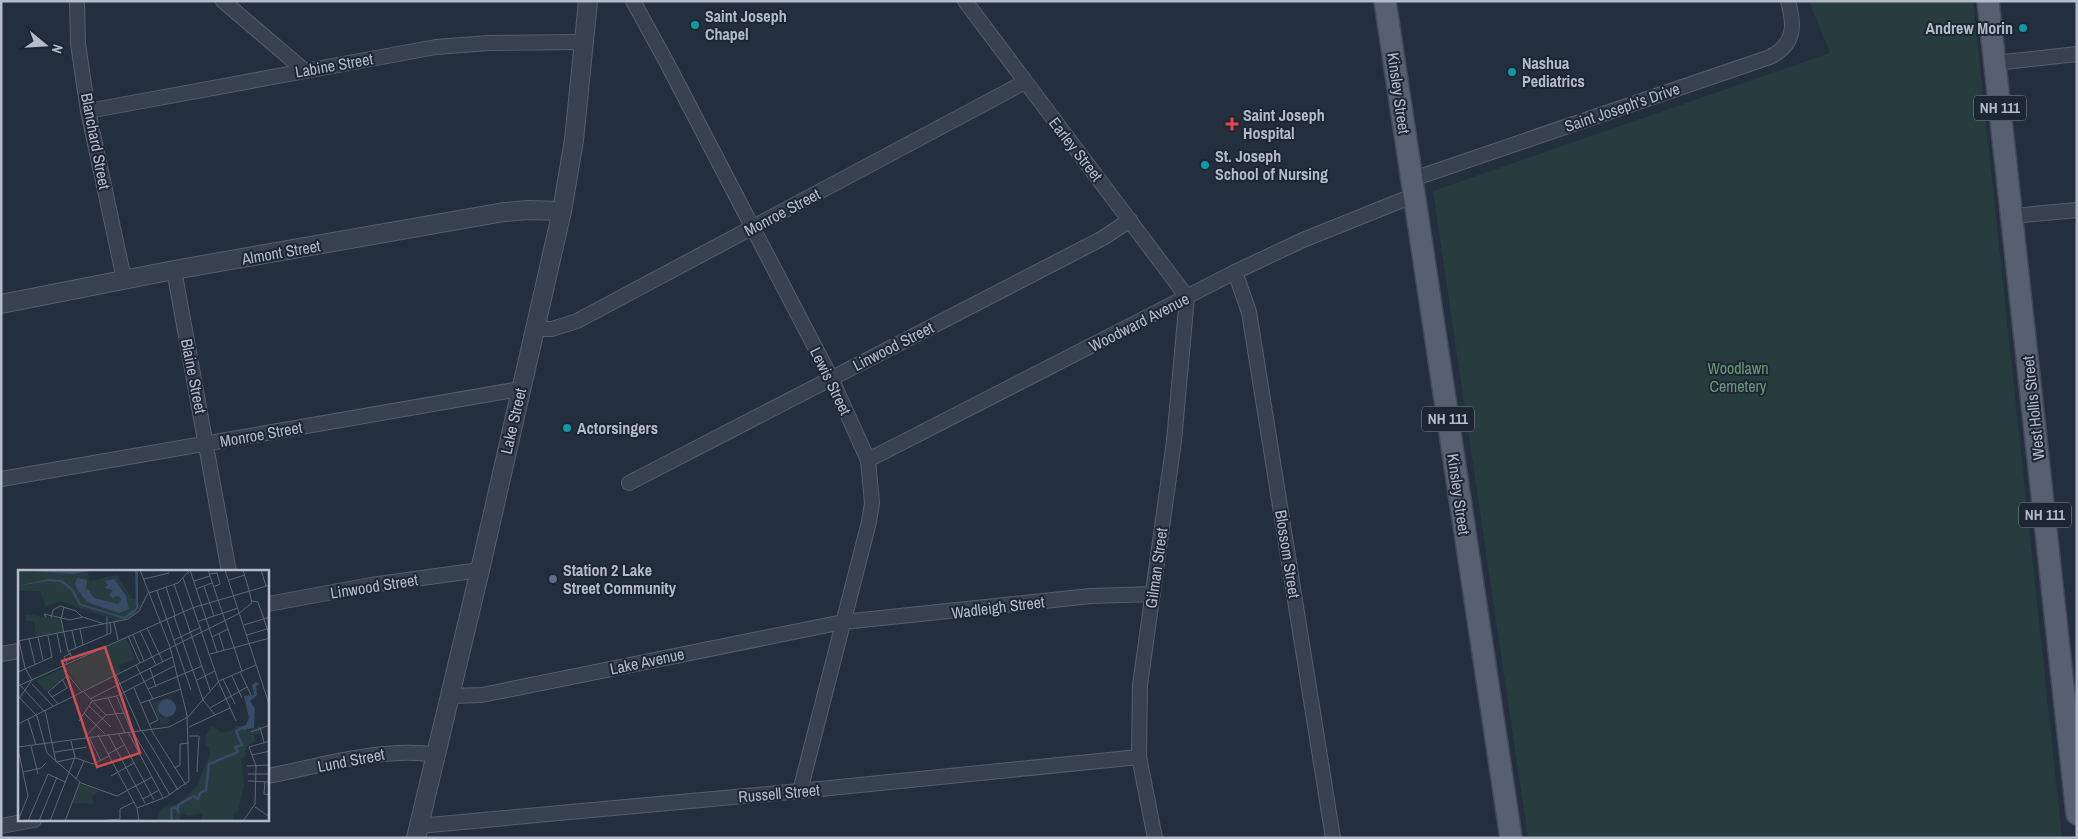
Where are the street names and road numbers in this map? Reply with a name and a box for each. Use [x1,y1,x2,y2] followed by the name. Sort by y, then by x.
[293,47,375,83] street label: Labine Street
[1382,51,1416,135] street label: Kinsley Street
[1561,77,1683,137] street label: Saint Joseph's Drive
[76,91,116,191] street label: Blanchard Street
[1974,96,2026,120] road number: NH 111
[1044,112,1108,186] street label: Earley Street
[740,183,824,241] street label: Monroe Street
[239,234,322,270] street label: Almont Street
[1085,287,1193,357] street label: Woodward Avenue
[849,316,938,376] street label: Linwood Street
[176,337,212,416] street label: Blaine Street
[805,343,857,419] street label: Lewis Street
[2017,354,2049,461] street label: West Hollis Street
[495,385,531,456] street label: Lake Street
[1422,406,1474,432] road number: NH 111
[218,416,304,452] street label: Monroe Street
[1442,452,1476,536] street label: Kinsley Street
[2019,502,2071,528] road number: NH 111
[1270,508,1306,600] street label: Blossom Street
[1139,526,1173,610] street label: Gilman Street
[329,568,420,604] street label: Linwood Street
[950,590,1046,624] street label: Wadleigh Street
[608,642,686,680] street label: Lake Avenue
[316,743,387,777] street label: Lund Street
[737,778,821,808] street label: Russell Street

